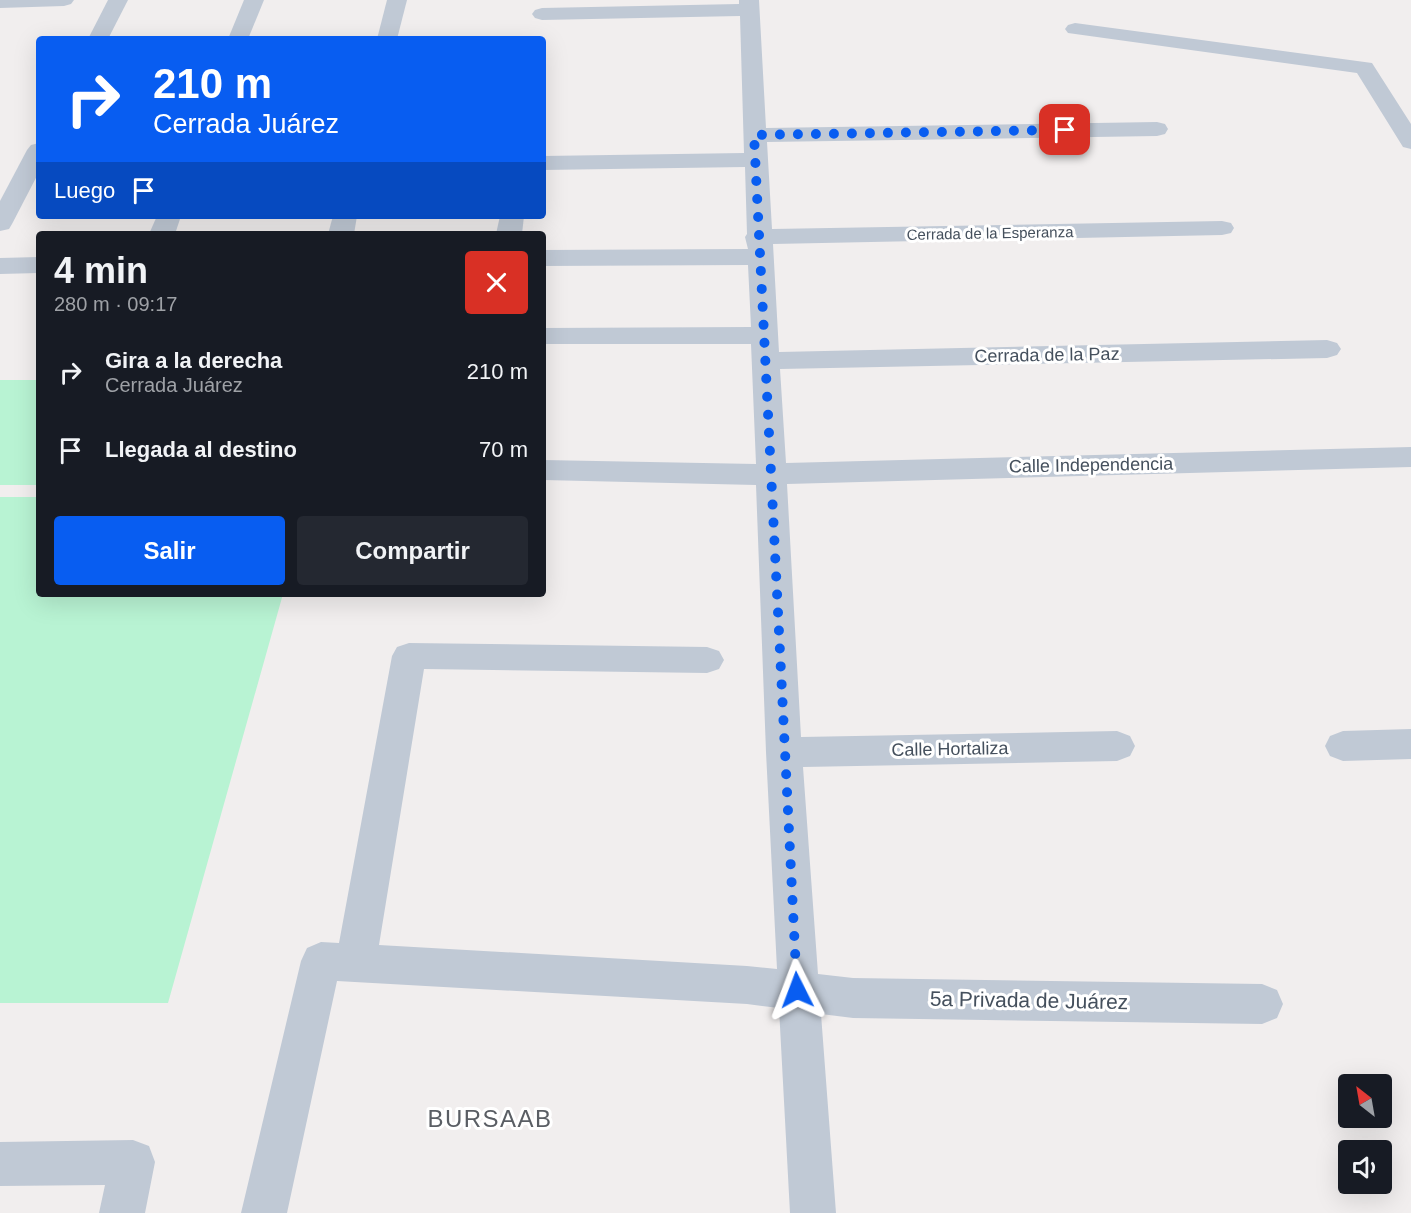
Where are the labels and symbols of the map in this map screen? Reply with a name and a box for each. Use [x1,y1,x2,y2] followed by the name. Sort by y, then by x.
[1039,104,1090,155] pin
[906,223,1074,243] street label: Cerrada de la Esperanza
[974,344,1120,366] street label: Cerrada de la Paz
[1009,454,1174,476] street label: Calle Independencia
[891,738,1010,760] street label: Calle Hortaliza
[765,958,829,1022] position arrow
[930,987,1128,1013] street label: 5a Privada de Juárez
[1338,1074,1392,1128] north arrow
[427,1105,553,1132] district label: BURSAAB

